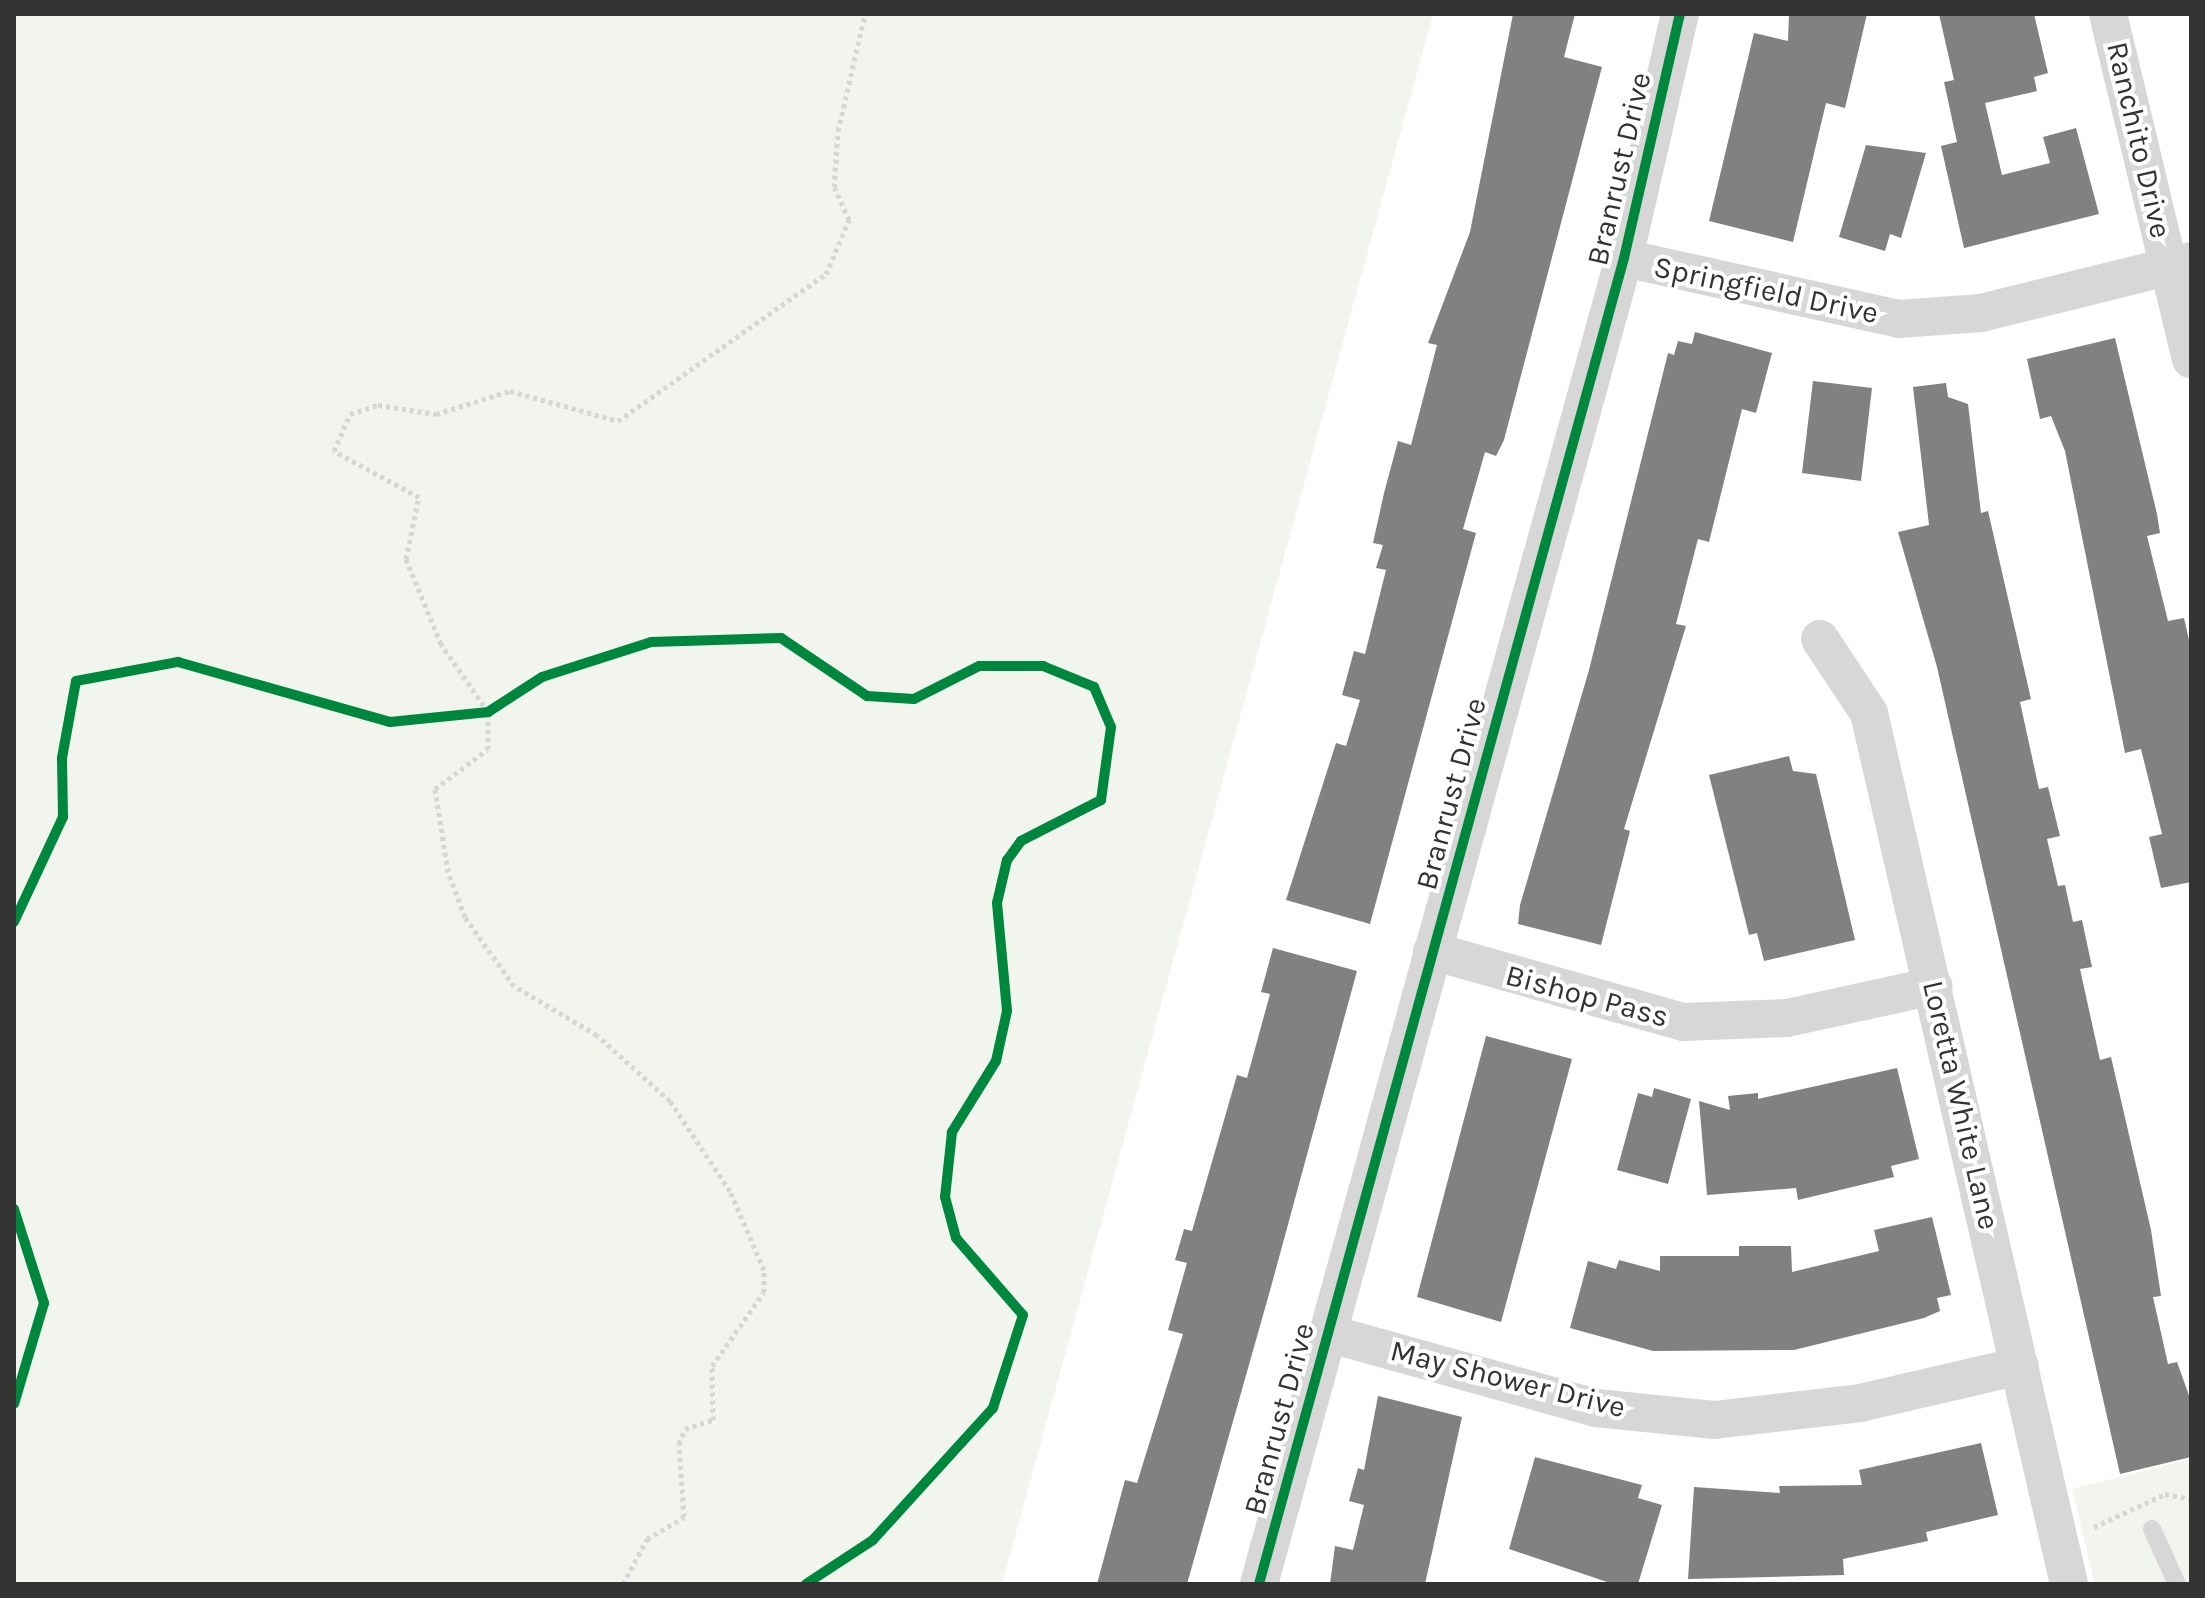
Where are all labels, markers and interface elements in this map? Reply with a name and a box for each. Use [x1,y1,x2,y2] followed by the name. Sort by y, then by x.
[2099,38,2179,242] street label: Ranchito Drive
[1579,69,1659,269] street label: Branrust Drive
[1651,249,1881,331] street label: Springfield Drive
[1408,694,1494,894] street label: Branrust Drive
[1502,957,1672,1035] street label: Bishop Pass
[1915,977,2007,1233] street label: Loretta White Lane
[1236,1319,1322,1519] street label: Branrust Drive
[1387,1332,1629,1426] street label: May Shower Drive

